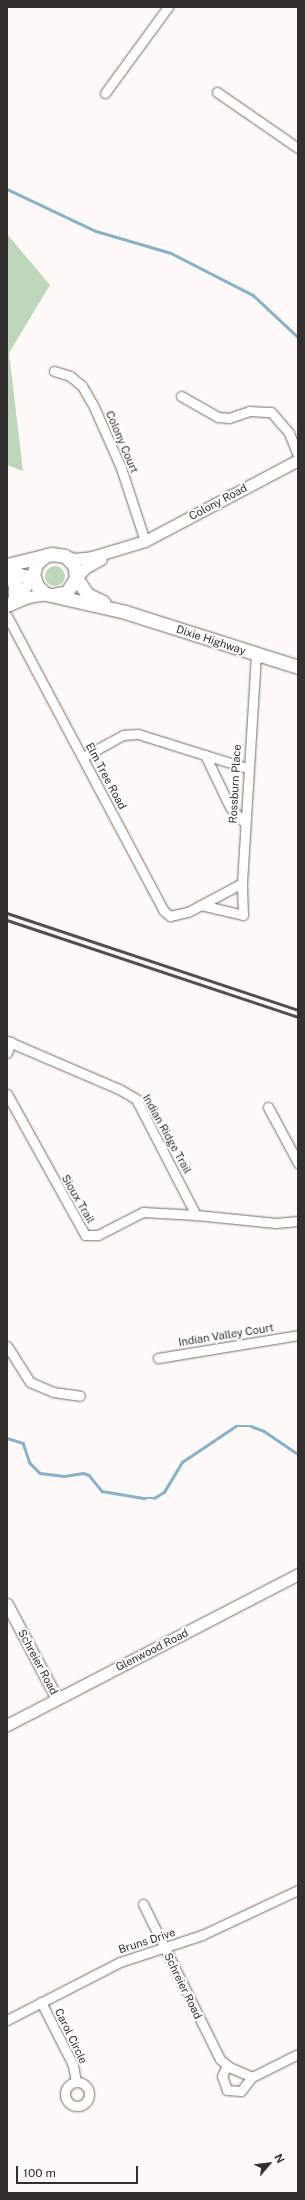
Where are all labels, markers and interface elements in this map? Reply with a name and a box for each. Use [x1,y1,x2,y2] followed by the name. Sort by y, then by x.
[103,409,141,475] street label: Colony Court
[187,481,249,523] street label: Colony Road
[174,623,248,657] street label: Dixie Highway
[83,740,129,812] street label: Elm Tree Road
[226,744,244,824] street label: Rossburn Place
[140,1092,194,1176] street label: Indian Ridge Trail
[59,1172,97,1226] street label: Sioux Trail
[177,1321,275,1349] street label: Indian Valley Court
[113,1626,191,1674] street label: Glenwood Road
[15,1627,61,1697] street label: Schreier Road
[117,1926,177,1956] street label: Bruns Drive
[161,1951,205,2021] street label: Schreier Road
[52,2006,90,2066] street label: Carol Circle
[249,2144,289,2184] north arrow
[272,2152,287,2165] text: N
[18,2158,140,2184] scale bar
[23,2166,56,2180] text: 100 m

